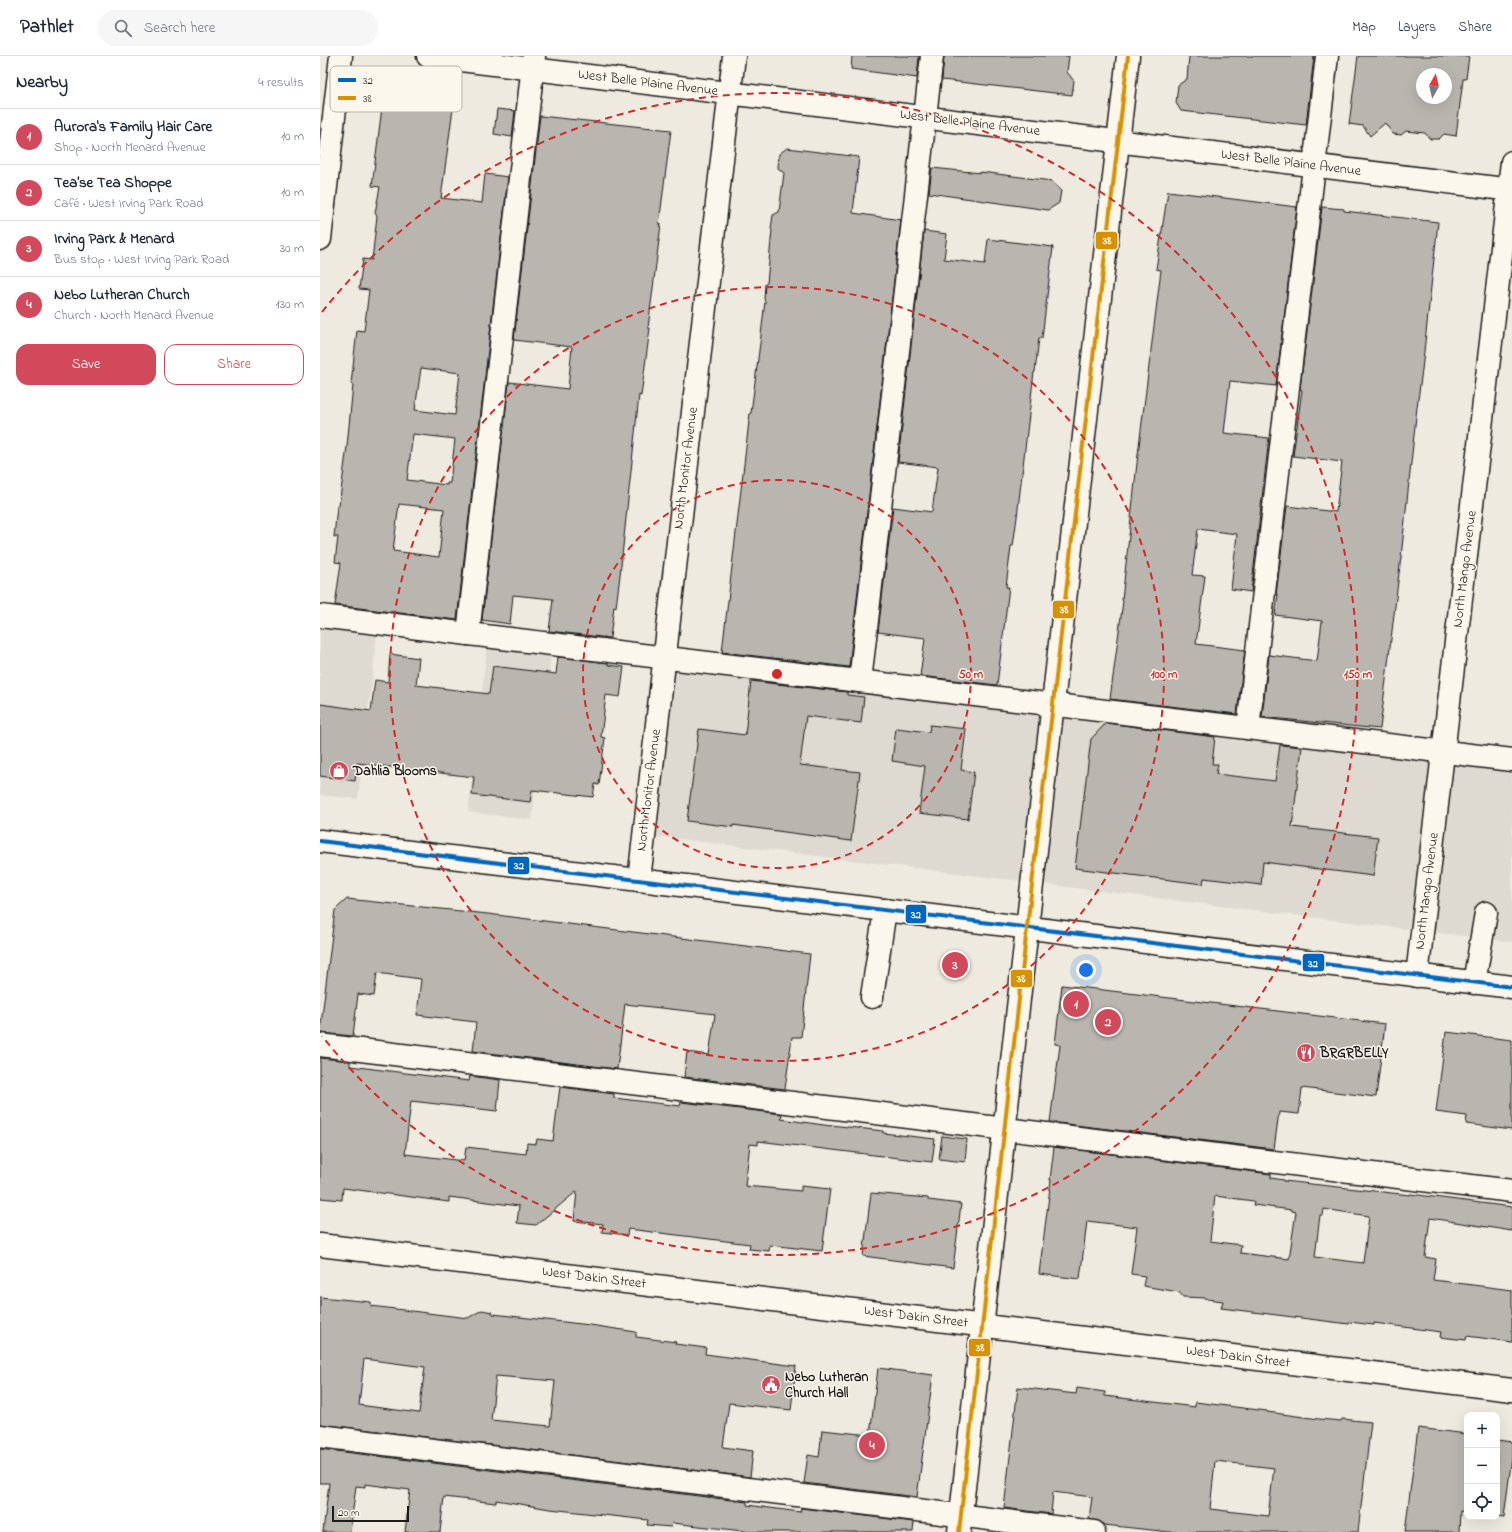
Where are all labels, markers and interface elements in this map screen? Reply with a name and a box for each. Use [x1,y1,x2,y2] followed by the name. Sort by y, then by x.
[98,10,378,46] search box
[20,14,74,41] text: Pathlet
[112,17,134,39] icon: search
[144,17,215,39] text: Search here
[1352,17,1376,38] text: Map
[1398,17,1436,38] text: Layers
[1458,17,1492,38] text: Share
[577,64,720,102] street label: West Belle Plaine Avenue
[330,66,462,112] legend
[1416,68,1452,104] north arrow
[16,70,68,95] text: Nearby
[258,73,304,92] text: 4 results
[363,73,374,89] text: 32
[363,91,372,107] text: 38
[899,104,1042,142] street label: West Belle Plaine Avenue
[54,116,212,138] text: Aurora's Family Hair Care
[27,127,31,146] text: 1
[281,127,304,146] text: 10 m
[54,138,206,157] text: Shop · North Menard Avenue
[1220,144,1363,182] street label: West Belle Plaine Avenue
[54,172,172,194] text: Tea’se Tea Shoppe
[26,183,32,202] text: 2
[281,183,304,202] text: 10 m
[54,194,204,213] text: Café · West Irving Park Road
[54,228,174,250] text: Irving Park & Menard
[1095,231,1118,250] line badge: 38
[1102,233,1112,249] text: 38
[26,239,32,258] text: 3
[280,239,304,258] text: 30 m
[54,250,229,269] text: Bus stop · West Irving Park Road
[54,284,190,306] text: Nebo Lutheran Church
[26,295,32,314] text: 4
[276,295,304,314] text: 130 m
[54,306,214,325] text: Church · North Menard Avenue
[16,344,156,385] button: Save
[164,344,304,385] button: Share
[668,405,704,530] street label: North Monitor Avenue
[1447,509,1484,629] street label: North Mango Avenue
[1052,600,1075,619] line badge: 38
[1059,602,1069,618] text: 38
[959,666,984,684] text: 50 m
[1151,666,1178,684] text: 100 m
[1344,666,1373,684] text: 150 m
[770,667,784,681] centre of rings
[631,727,667,852] street label: North Monitor Avenue
[328,760,350,782] shop icon: Dahlia Blooms
[352,761,437,782] place label: Dahlia Blooms
[1409,831,1446,951] street label: North Mango Avenue
[507,856,530,875] line badge: 32
[513,858,525,874] text: 32
[905,904,927,924] line badge: 32
[910,907,922,923] text: 32
[942,950,968,980] pin: 3
[1302,953,1325,972] line badge: 32
[1307,956,1319,972] text: 32
[1076,960,1096,980] your location
[1010,969,1033,988] line badge: 38
[1016,971,1026,987] text: 38
[1063,989,1089,1019] pin: 1
[1095,1007,1121,1037] pin: 2
[1295,1042,1317,1064] restaurant icon: BRGRBELLY
[1319,1043,1389,1064] place label: BRGRBELLY
[541,1261,647,1295] street label: West Dakin Street
[863,1300,969,1334] street label: West Dakin Street
[968,1338,991,1357] line badge: 38
[975,1340,985,1356] text: 38
[1185,1340,1291,1374] street label: West Dakin Street
[785,1367,869,1404] place label: Nebo Lutheran Church Hall
[760,1374,782,1396] public building icon: Nebo Lutheran Church Hall
[1464,1412,1500,1520] map controls
[1464,1412,1500,1448] button: +
[859,1430,885,1460] pin: 4
[1464,1448,1500,1484] button: −
[1464,1484,1500,1520] button: locate
[332,1504,409,1523] scale bar
[338,1505,360,1521] text: 20 m

